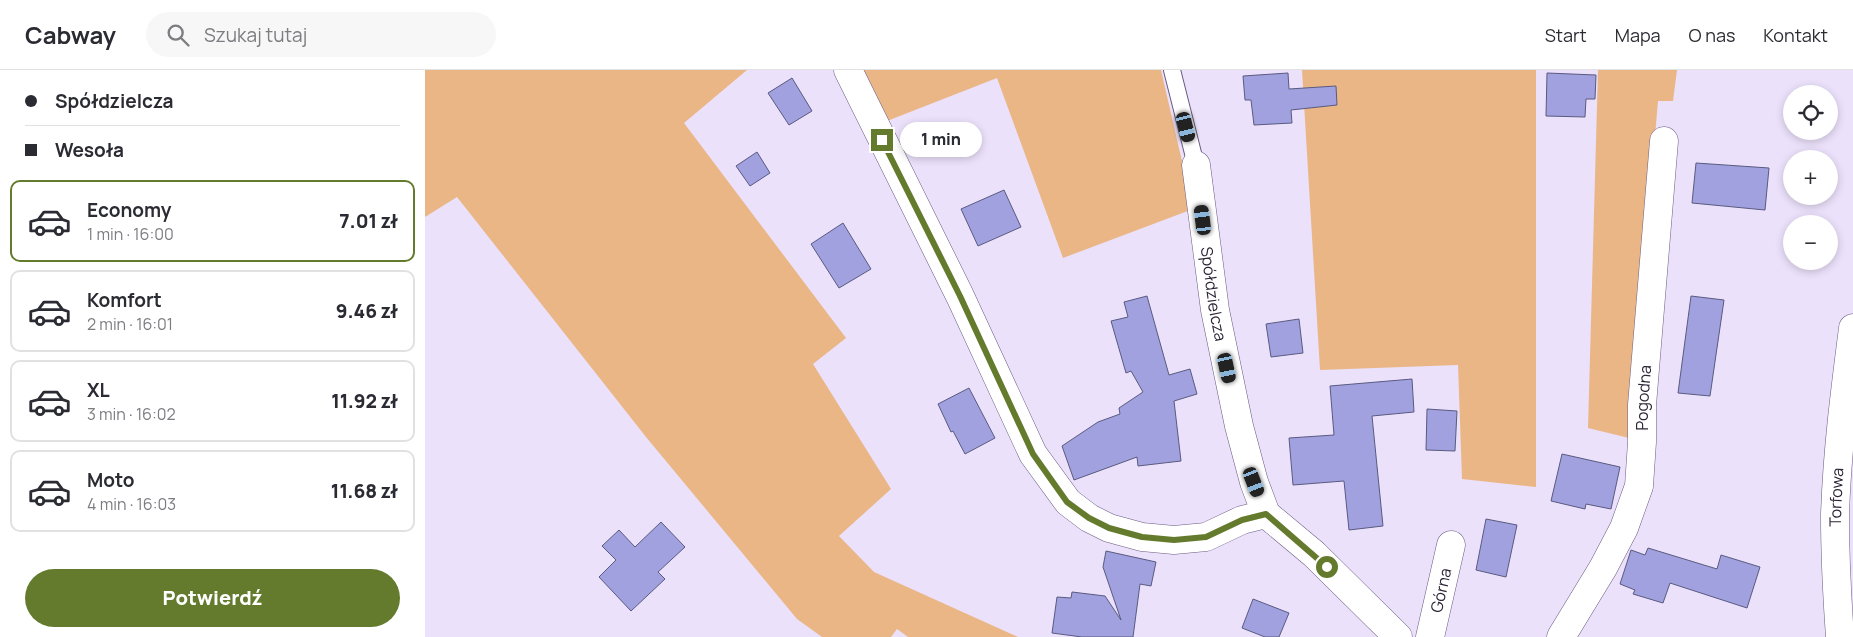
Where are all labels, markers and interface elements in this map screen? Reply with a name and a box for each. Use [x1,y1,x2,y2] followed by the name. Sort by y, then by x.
[146,12,496,57] search box
[25,18,116,51] text: Cabway
[164,21,192,49] icon: search
[204,22,307,48] text: Szukaj tutaj
[1545,23,1587,47] text: Start
[1615,23,1661,47] text: Mapa
[1689,23,1735,47] text: O nas
[1763,23,1828,47] text: Kontakt
[1783,85,1838,270] map controls
[1783,85,1838,140] button: locate
[55,88,174,114] text: Spółdzielcza
[1175,111,1196,143] car
[899,122,982,158] callout: 1 min
[921,128,961,150] text: 1 min
[871,129,893,151] route end
[55,137,124,163] text: Wesoła
[1783,150,1838,205] button: +
[87,197,171,223] text: Economy
[27,199,72,244] icon: car
[1193,204,1212,236] car
[339,208,398,234] text: 7.01 zł
[1783,215,1838,270] button: −
[87,223,174,245] text: 1 min · 16:00
[1196,245,1232,343] street label: Spółdzielcza
[87,287,162,313] text: Komfort
[27,289,72,334] icon: car
[336,298,398,324] text: 9.46 zł
[87,313,173,335] text: 2 min · 16:01
[1216,352,1237,384] car
[1631,364,1656,431] street label: Pogodna
[87,377,110,403] text: XL
[27,379,72,424] icon: car
[331,388,398,414] text: 11.92 zł
[87,403,176,425] text: 3 min · 16:02
[1241,465,1266,499] car
[87,467,134,493] text: Moto
[1824,467,1849,527] street label: Torfowa
[27,469,72,514] icon: car
[331,478,398,504] text: 11.68 zł
[87,493,176,515] text: 4 min · 16:03
[1316,556,1338,578] route start
[1425,566,1456,615] street label: Górna
[25,569,400,627] button: Potwierdź

